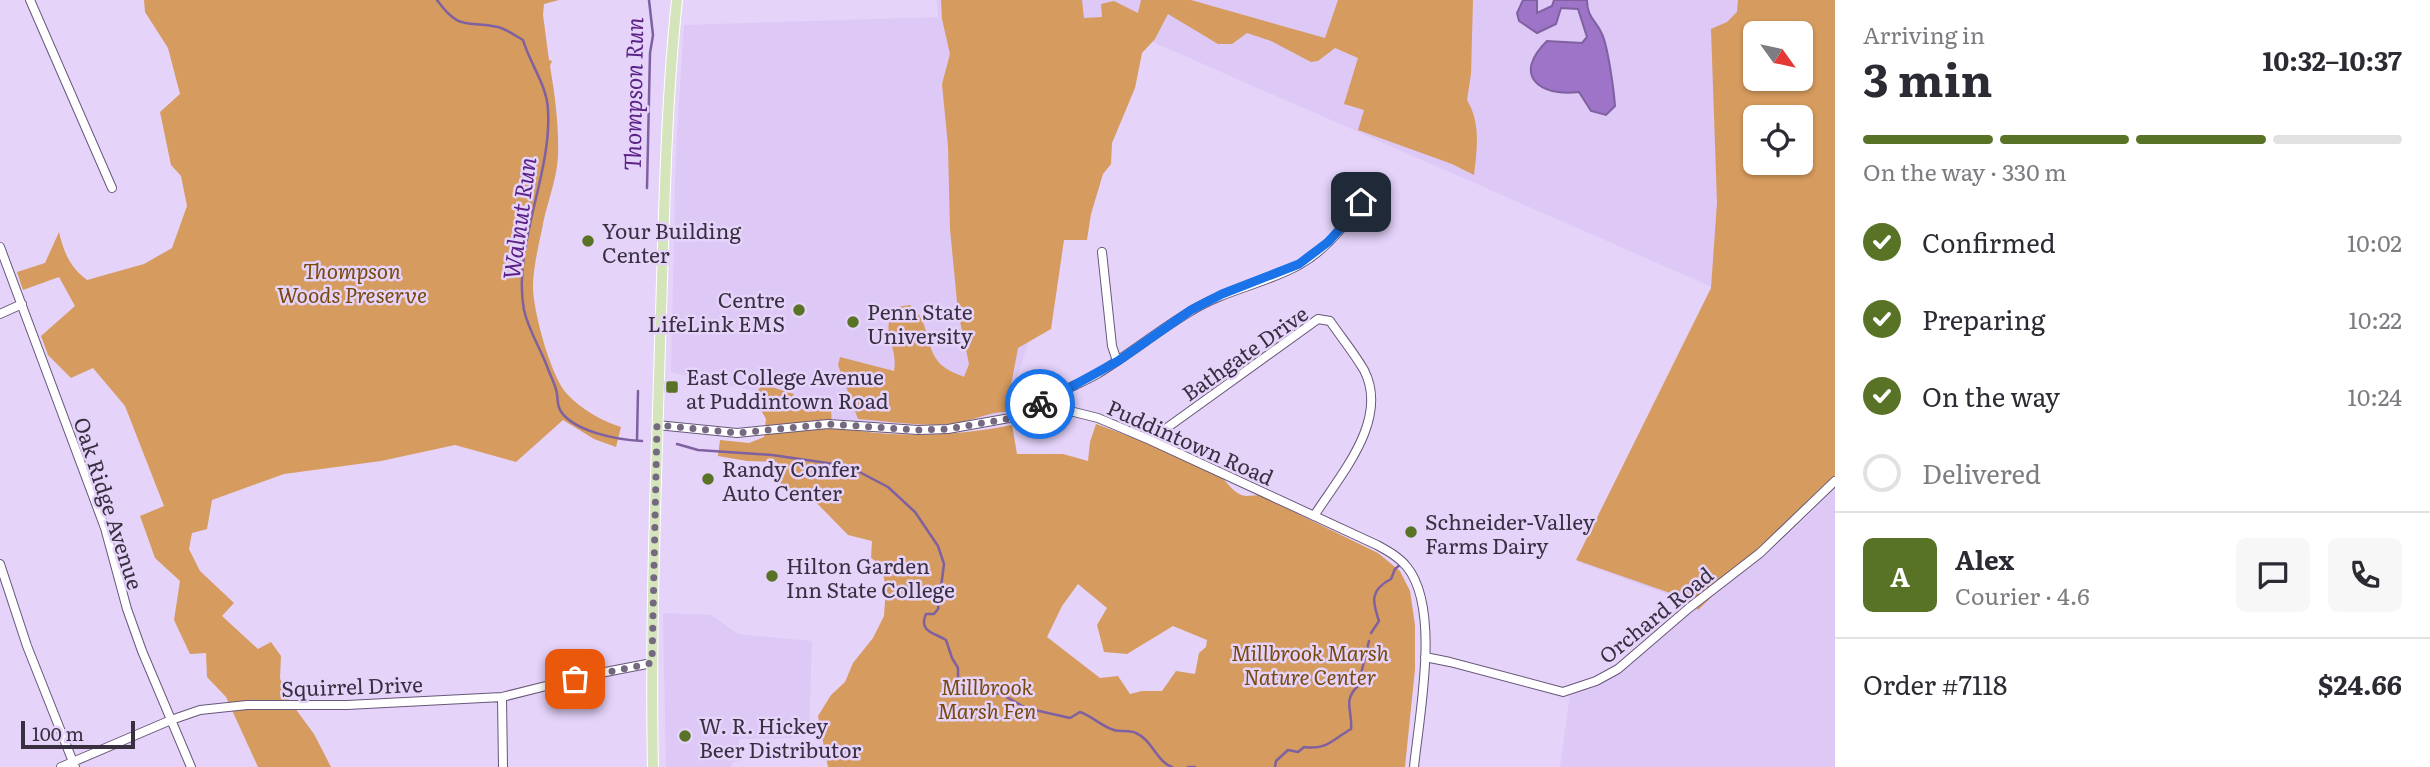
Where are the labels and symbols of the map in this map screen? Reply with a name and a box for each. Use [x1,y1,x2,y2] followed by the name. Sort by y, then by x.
[614,17,650,171] water label: Thompson Run
[1743,21,1813,91] north arrow
[493,154,543,281] water label: Walnut Run
[1331,172,1391,232] pin
[602,214,741,269] place label: Your Building Center
[580,233,596,249] marker: Your Building Center
[277,254,427,309] park label: Thompson Woods Preserve
[648,283,785,338] place label: Centre LifeLink EMS
[867,295,974,350] place label: Penn State University
[1175,297,1313,407] street label: Bathgate Drive
[791,302,807,318] marker: Centre LifeLink EMS
[845,314,861,330] marker: Penn State University
[686,360,889,415] place label: East College Avenue at Puddintown Road
[1005,369,1075,439] courier
[664,379,680,395] marker: East College Avenue at Puddintown Road
[1103,390,1279,492] street label: Puddintown Road
[68,413,153,593] street label: Oak Ridge Avenue
[722,452,860,507] place label: Randy Confer Auto Center
[700,471,716,487] marker: Randy Confer Auto Center
[1425,505,1596,560] place label: Schneider-Valley Farms Dairy
[1403,524,1419,540] marker: Schneider-Valley Farms Dairy
[786,549,955,604] place label: Hilton Garden Inn State College
[1591,558,1719,670] street label: Orchard Road
[764,568,780,584] marker: Hilton Garden Inn State College
[1231,636,1389,691] park label: Millbrook Marsh Nature Center
[545,649,605,709] pin
[281,667,424,703] street label: Squirrel Drive
[937,670,1037,725] park label: Millbrook Marsh Fen
[699,709,861,764] place label: W. R. Hickey Beer Distributor
[21,718,135,750] scale bar
[677,728,693,744] marker: W. R. Hickey Beer Distributor

